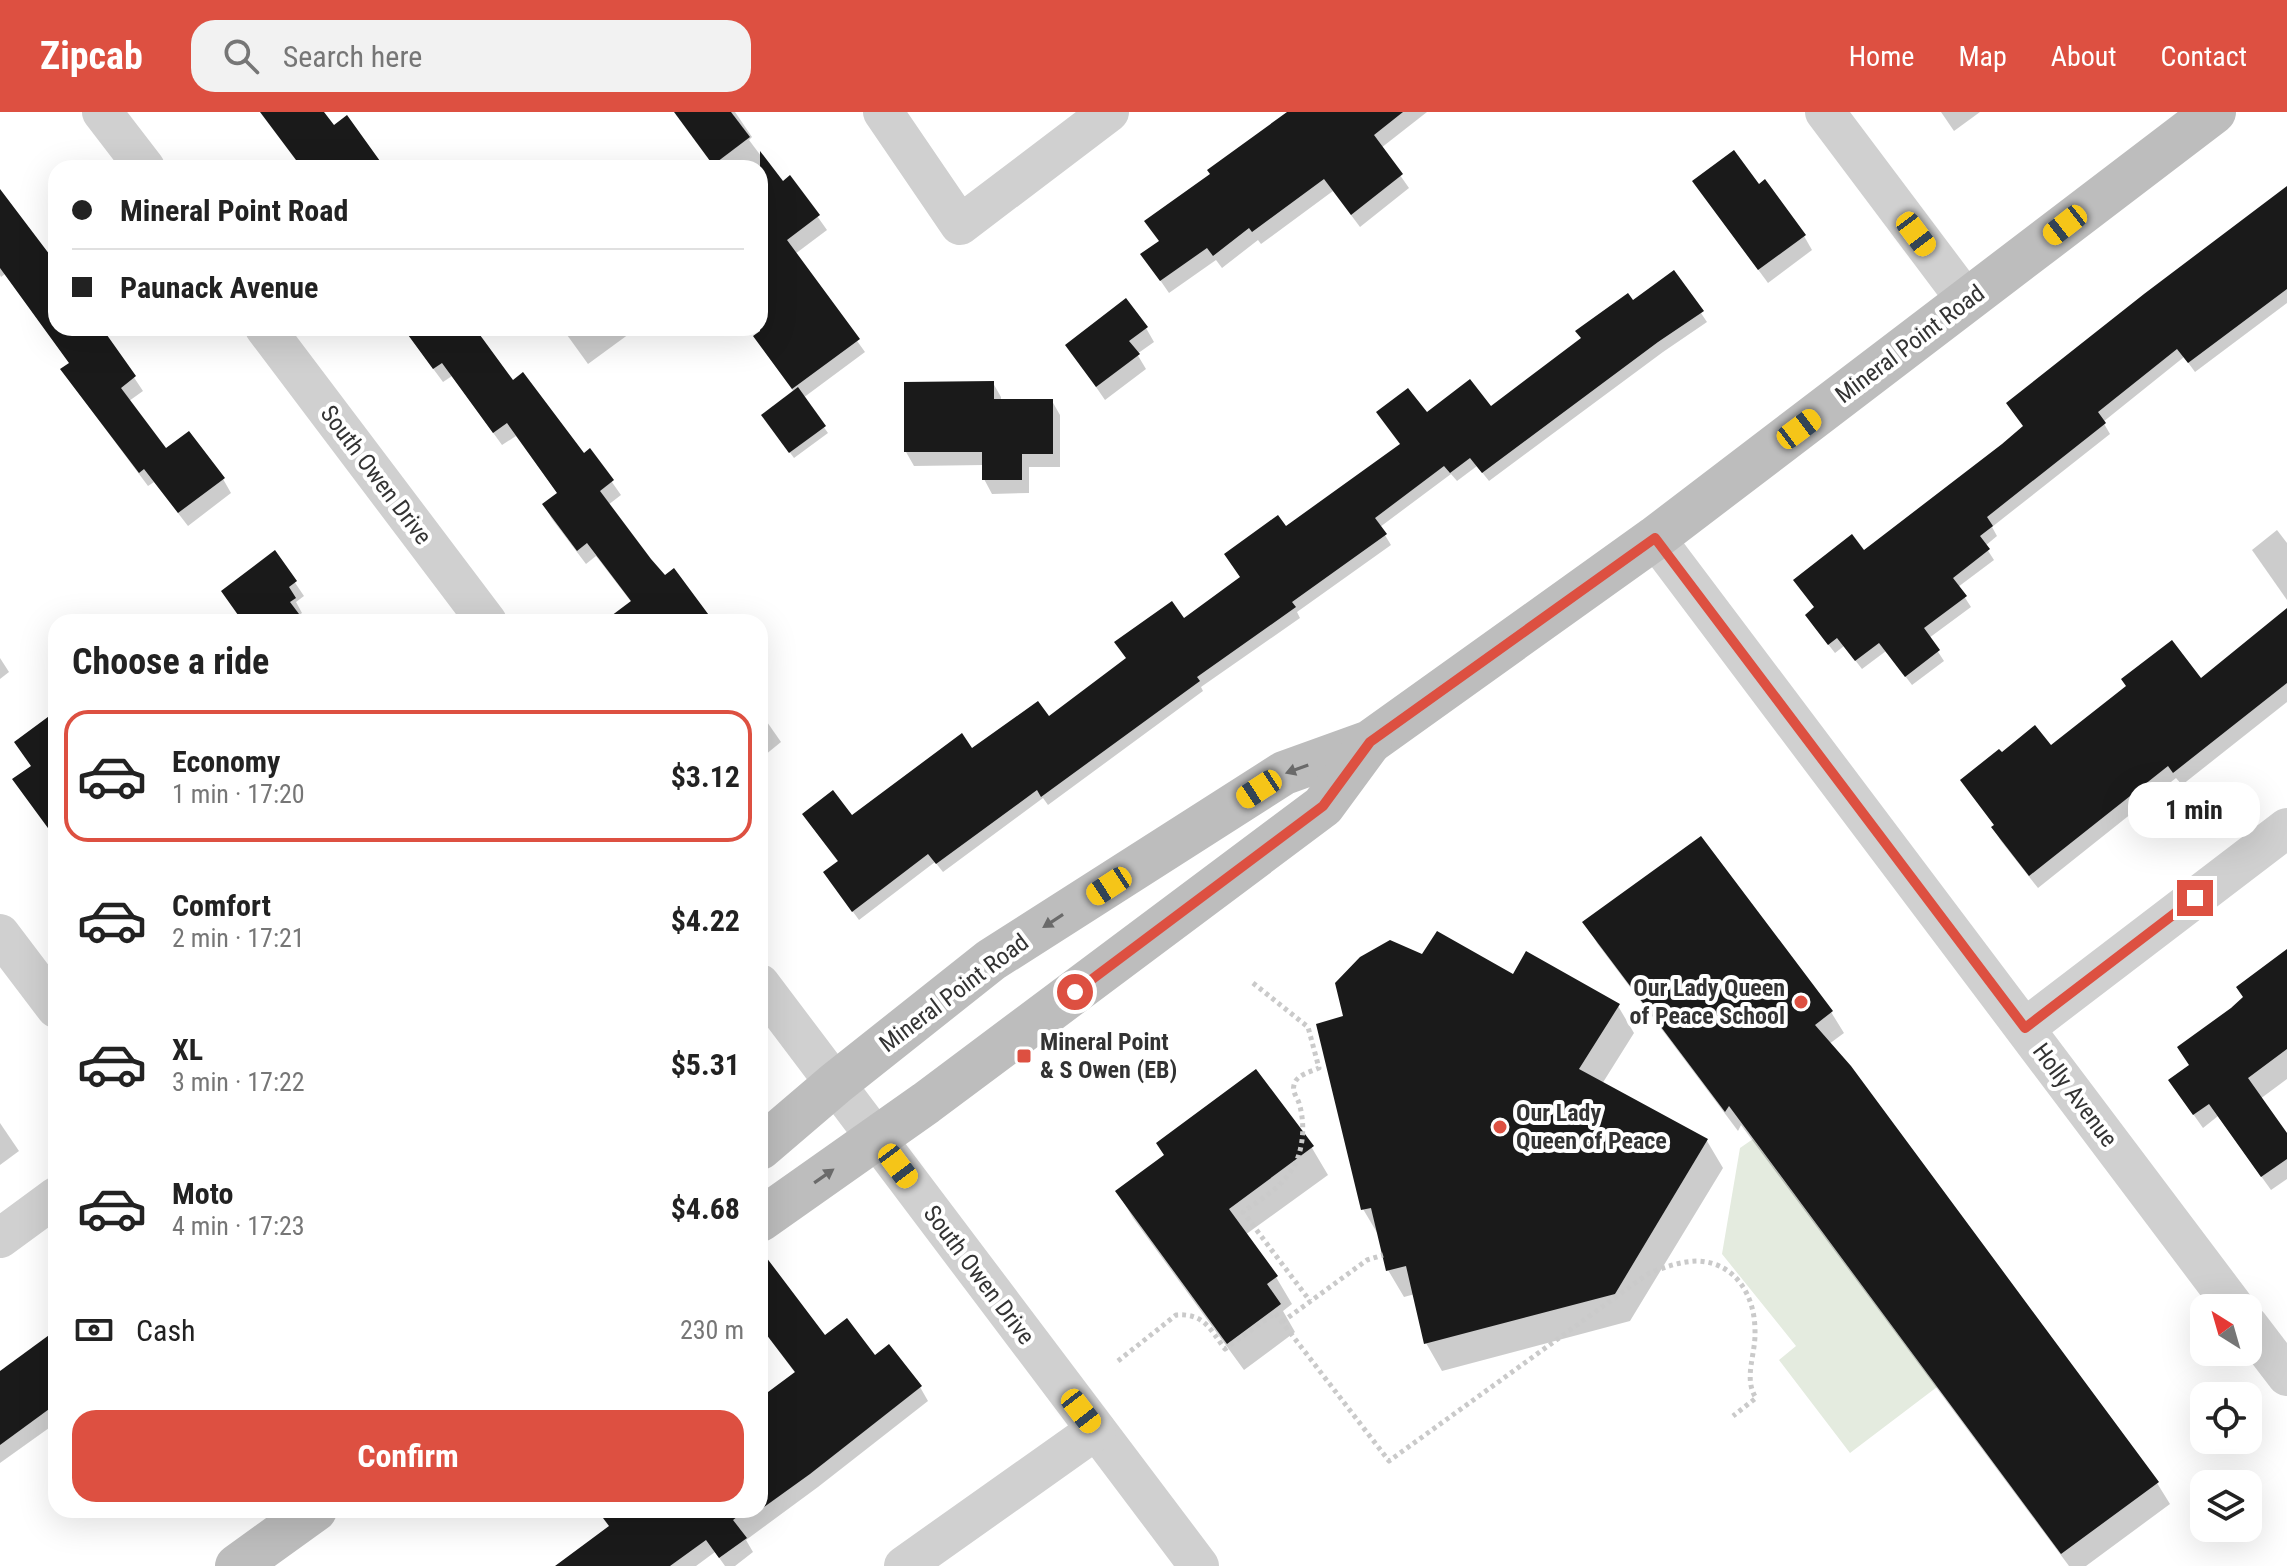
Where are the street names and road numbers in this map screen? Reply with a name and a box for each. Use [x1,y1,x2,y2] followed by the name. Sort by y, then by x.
[1830,279,1990,409] street label: Mineral Point Road
[315,400,437,550] street label: South Owen Drive
[874,928,1034,1058] street label: Mineral Point Road
[2027,1038,2123,1152] street label: Holly Avenue
[918,1200,1040,1350] street label: South Owen Drive

